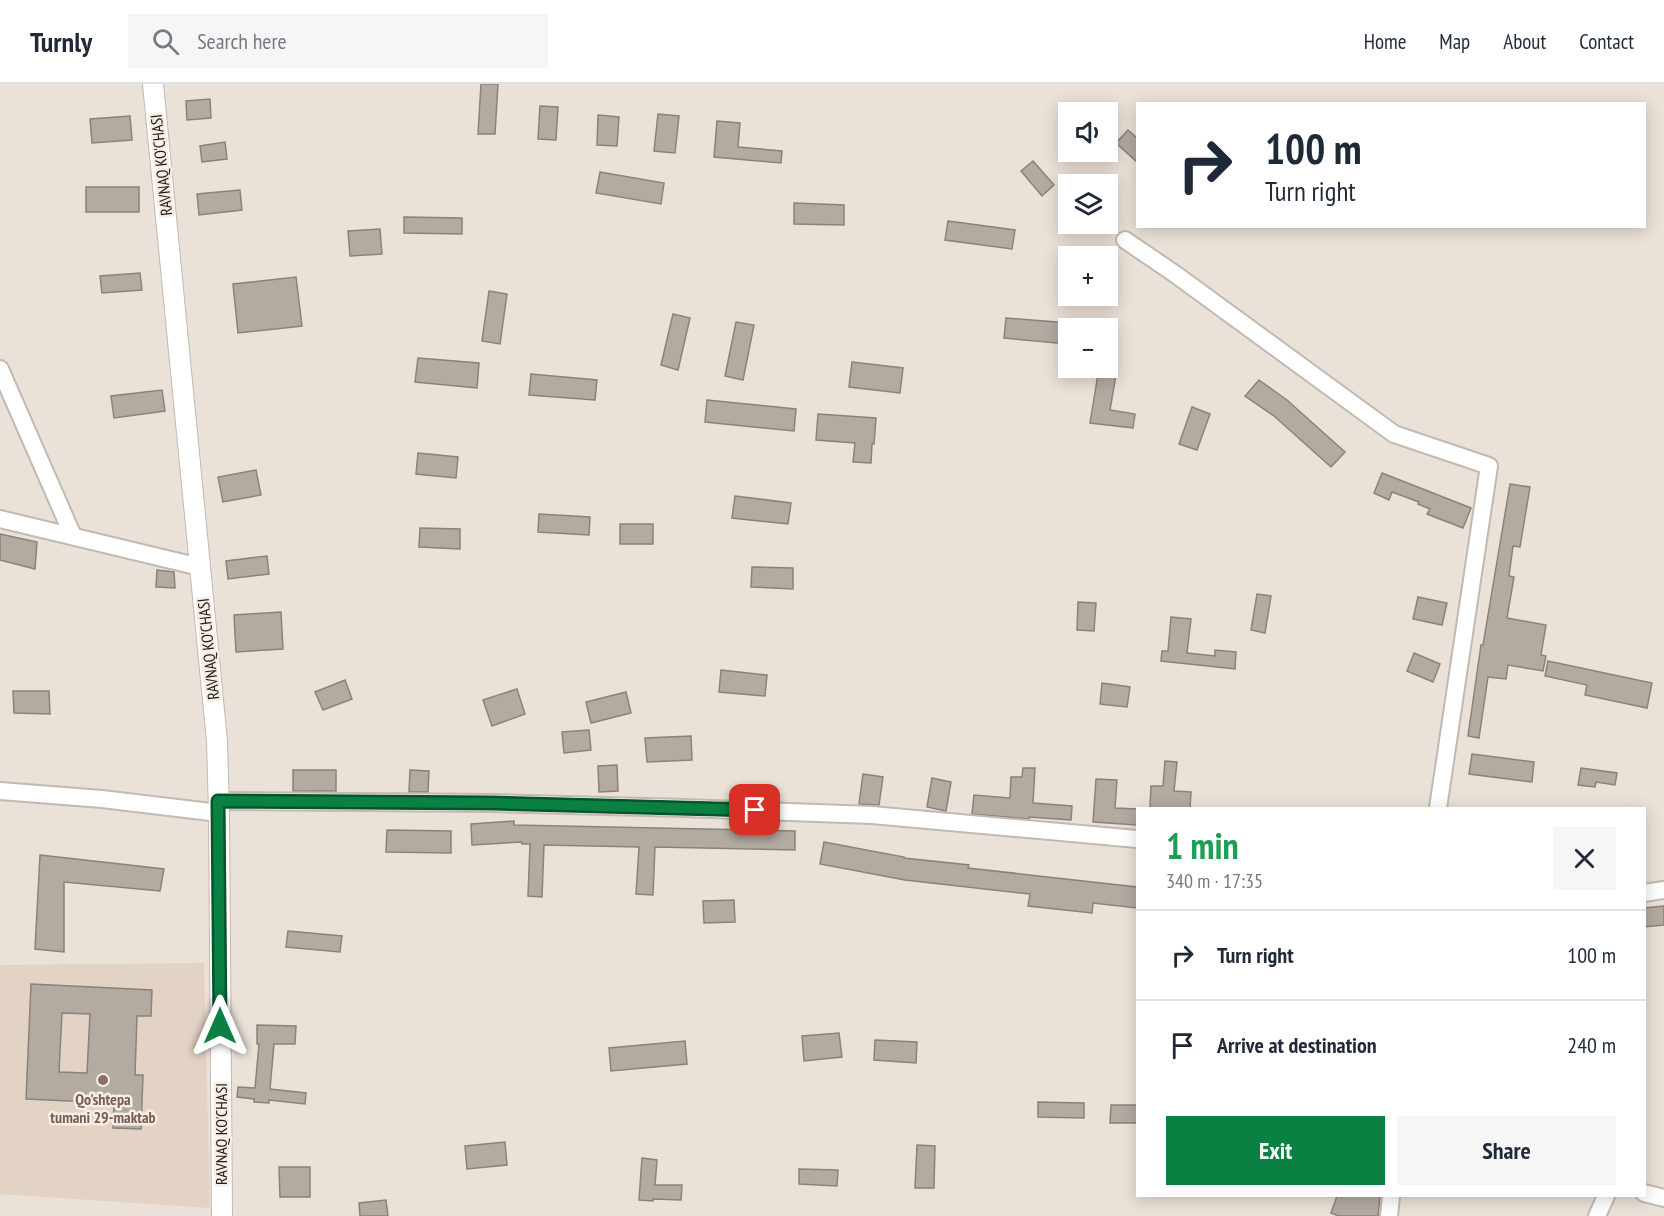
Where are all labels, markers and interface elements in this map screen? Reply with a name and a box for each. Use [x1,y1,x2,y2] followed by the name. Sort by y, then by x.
[128,14,548,68] search box
[30,23,92,60] text: Turnly
[149,25,182,58] icon: search
[197,27,287,55] text: Search here
[1364,28,1406,55] text: Home
[1439,28,1470,55] text: Map
[1503,28,1546,55] text: About
[1579,28,1634,55] text: Contact
[1058,102,1118,378] map controls
[1058,102,1118,162] button: sound
[146,113,176,217] street label: RAVNAQ KO'CHASI
[1265,121,1362,176] text: 100 m
[1166,126,1244,204] icon: right
[1058,174,1118,234] button: layers
[1265,174,1356,208] text: Turn right
[1058,246,1118,306] button: +
[1058,318,1118,378] button: −
[193,597,223,701] street label: RAVNAQ KO'CHASI
[729,784,780,835] pin
[738,793,771,826] icon: arrive
[1166,822,1239,869] text: 1 min
[1553,827,1616,890] button: close
[1166,868,1263,894] text: 340 m · 17:35
[1166,939,1199,972] icon: right
[1217,941,1294,969] text: Turn right
[1567,941,1616,969] text: 100 m
[188,994,252,1058] position arrow
[1166,1029,1199,1062] icon: arrive
[1217,1031,1377,1059] text: Arrive at destination
[1567,1031,1616,1059] text: 240 m
[96,1073,110,1087] marker: Qo'shtepa tumani 29-maktab
[211,1083,231,1185] street label: RAVNAQ KO'CHASI
[50,1089,156,1127] place label: Qo'shtepa tumani 29-maktab
[1166,1116,1385,1185] button: Exit
[1397,1116,1616,1185] button: Share

